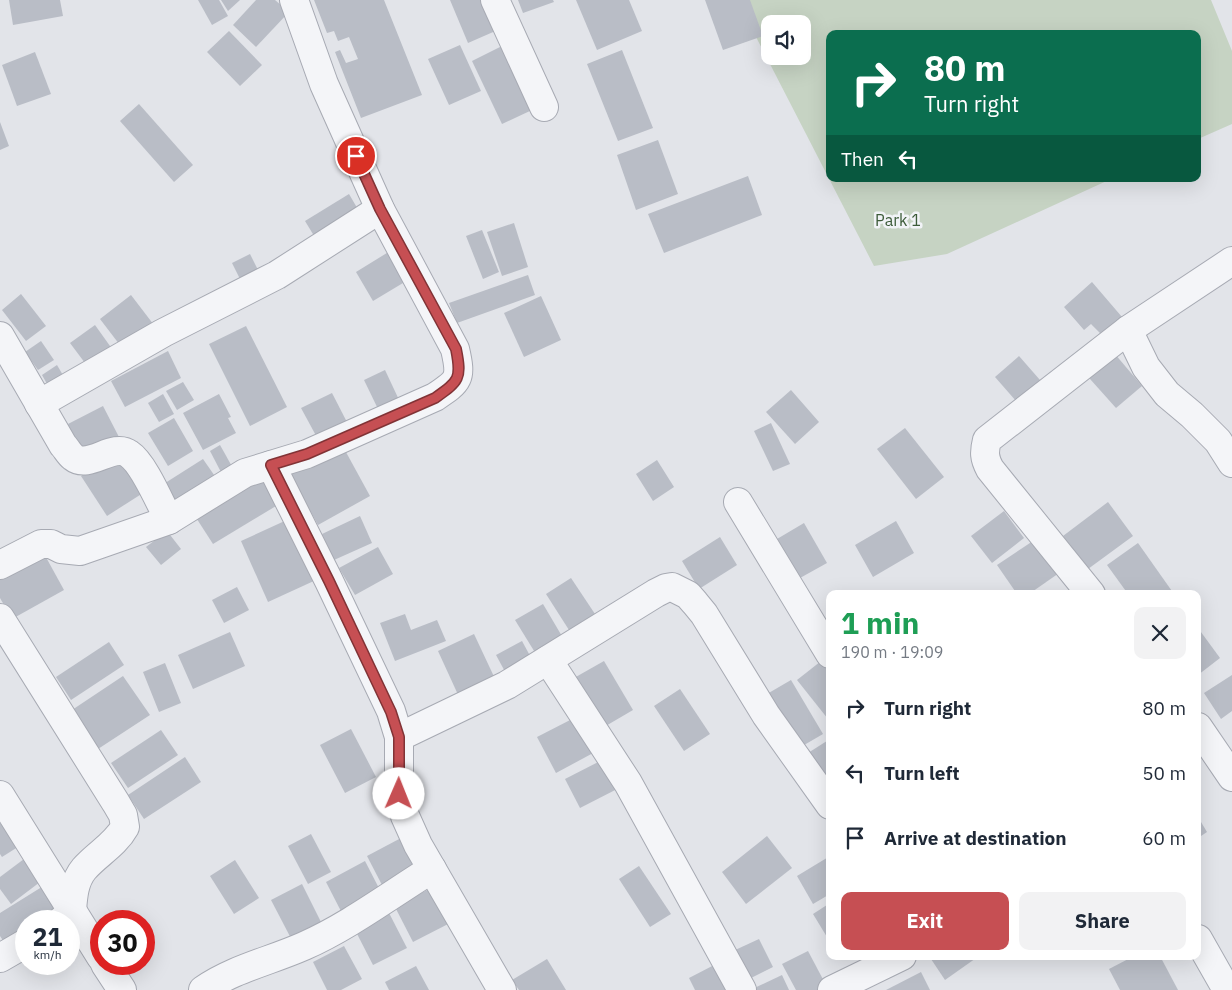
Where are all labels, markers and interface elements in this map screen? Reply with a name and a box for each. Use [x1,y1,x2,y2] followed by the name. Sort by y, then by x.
[761,15,811,65] map controls
[761,15,811,65] button: sound
[924,45,1006,91] text: 80 m
[841,50,906,115] icon: right
[924,89,1019,118] text: Turn right
[335,135,377,177] pin
[342,142,370,170] icon: arrive
[894,145,922,173] icon: left
[841,147,884,171] text: Then
[875,210,921,230] park label: Park 1
[841,603,919,642] text: 1 min
[1134,607,1186,659] button: close
[841,642,943,662] text: 190 m · 19:09
[841,694,869,722] icon: right
[884,696,971,720] text: Turn right
[1142,696,1186,720] text: 80 m
[841,759,869,787] icon: left
[884,761,960,785] text: Turn left
[1142,761,1186,785] text: 50 m
[372,767,424,819] position arrow
[841,824,869,852] icon: arrive
[884,826,1067,850] text: Arrive at destination
[1142,826,1186,850] text: 60 m
[841,892,1009,950] button: Exit
[1019,892,1186,950] button: Share
[90,910,155,975] speed limit sign: 30
[32,920,63,953] text: 21
[33,947,62,962] text: km/h

